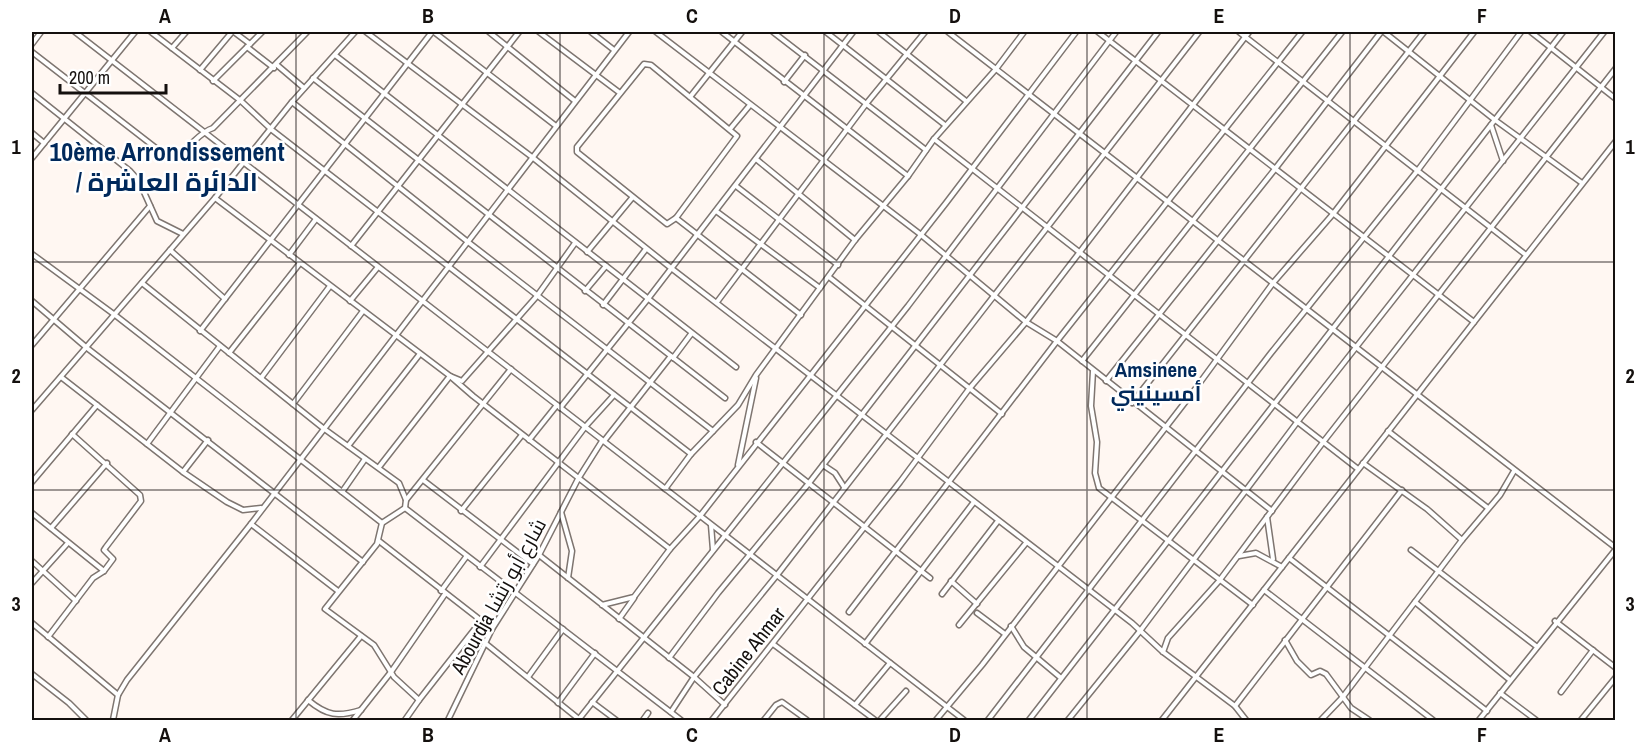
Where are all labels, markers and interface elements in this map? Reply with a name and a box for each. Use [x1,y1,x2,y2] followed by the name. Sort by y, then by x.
[159,2,171,29] text: A
[422,2,434,29] text: B
[686,2,698,29] text: C
[949,2,961,29] text: D
[1214,2,1225,29] text: E
[1477,2,1487,29] text: F
[60,57,166,95] scale bar
[69,65,110,90] text: 200 m
[11,133,21,160] text: 1
[1625,133,1635,160] text: 1
[49,134,285,199] district label: 10ème Arrondissement / الدائرة العاشرة
[1111,355,1201,411] district label: Amsinene أمسينيني
[11,362,21,389] text: 2
[1625,362,1635,389] text: 2
[444,513,553,680] street label: Abourdja شارع أبو رتشا
[11,590,21,617] text: 3
[1625,590,1635,617] text: 3
[705,601,791,701] street label: Cabine Ahmar
[159,721,171,748] text: A
[422,721,434,748] text: B
[686,721,698,748] text: C
[949,721,961,748] text: D
[1214,721,1225,748] text: E
[1477,721,1487,748] text: F

